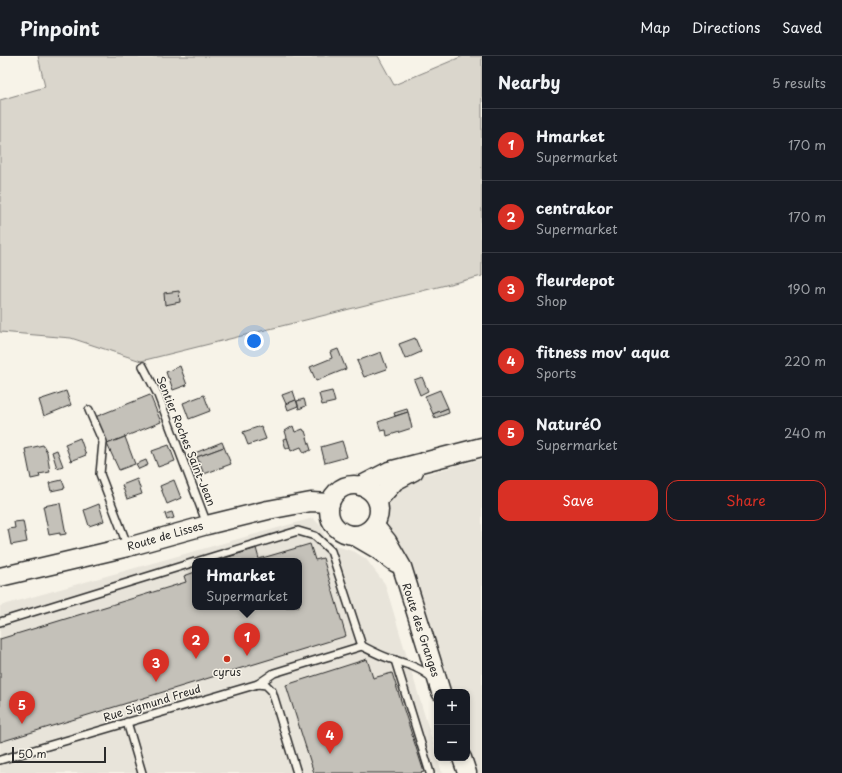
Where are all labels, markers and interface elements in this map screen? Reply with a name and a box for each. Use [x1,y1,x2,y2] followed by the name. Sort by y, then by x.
[20,14,100,42] text: Pinpoint
[640,17,670,38] text: Map
[692,17,760,38] text: Directions
[782,17,822,38] text: Saved
[498,69,560,95] text: Nearby
[772,73,826,92] text: 5 results
[536,124,605,147] text: Hmarket
[508,135,514,154] text: 1
[788,135,826,154] text: 170 m
[536,147,618,166] text: Supermarket
[536,196,613,219] text: centrakor
[506,207,516,226] text: 2
[788,207,826,226] text: 170 m
[536,219,618,238] text: Supermarket
[536,268,615,291] text: fleurdepot
[507,279,515,298] text: 3
[787,279,826,298] text: 190 m
[536,291,567,310] text: Shop
[244,331,264,351] your location
[536,340,670,363] text: fitness mov' aqua
[507,351,515,370] text: 4
[784,351,826,370] text: 220 m
[536,363,576,382] text: Sports
[153,373,220,508] street label: Sentier Roches Saint-Jean
[536,412,602,435] text: NaturéO
[507,423,515,442] text: 5
[784,423,826,442] text: 240 m
[536,435,618,454] text: Supermarket
[498,480,658,521] button: Save
[666,480,826,521] button: Share
[125,517,205,555] street label: Route de Lisses
[192,558,302,610] popup
[206,563,275,586] text: Hmarket
[398,581,445,679] street label: Route des Granges
[206,586,288,605] text: Supermarket
[234,623,260,656] pin: 1
[183,626,209,659] pin: 2
[143,649,169,682] pin: 3
[222,654,232,664] marker: cyrus
[213,663,241,680] place label: cyrus
[101,680,203,725] street label: Rue Sigmund Freud
[434,689,470,761] map controls
[434,689,470,725] button: +
[9,691,35,724] pin: 5
[317,721,343,754] pin: 4
[434,725,470,761] button: −
[12,745,106,764] scale bar
[18,745,47,762] text: 50 m

